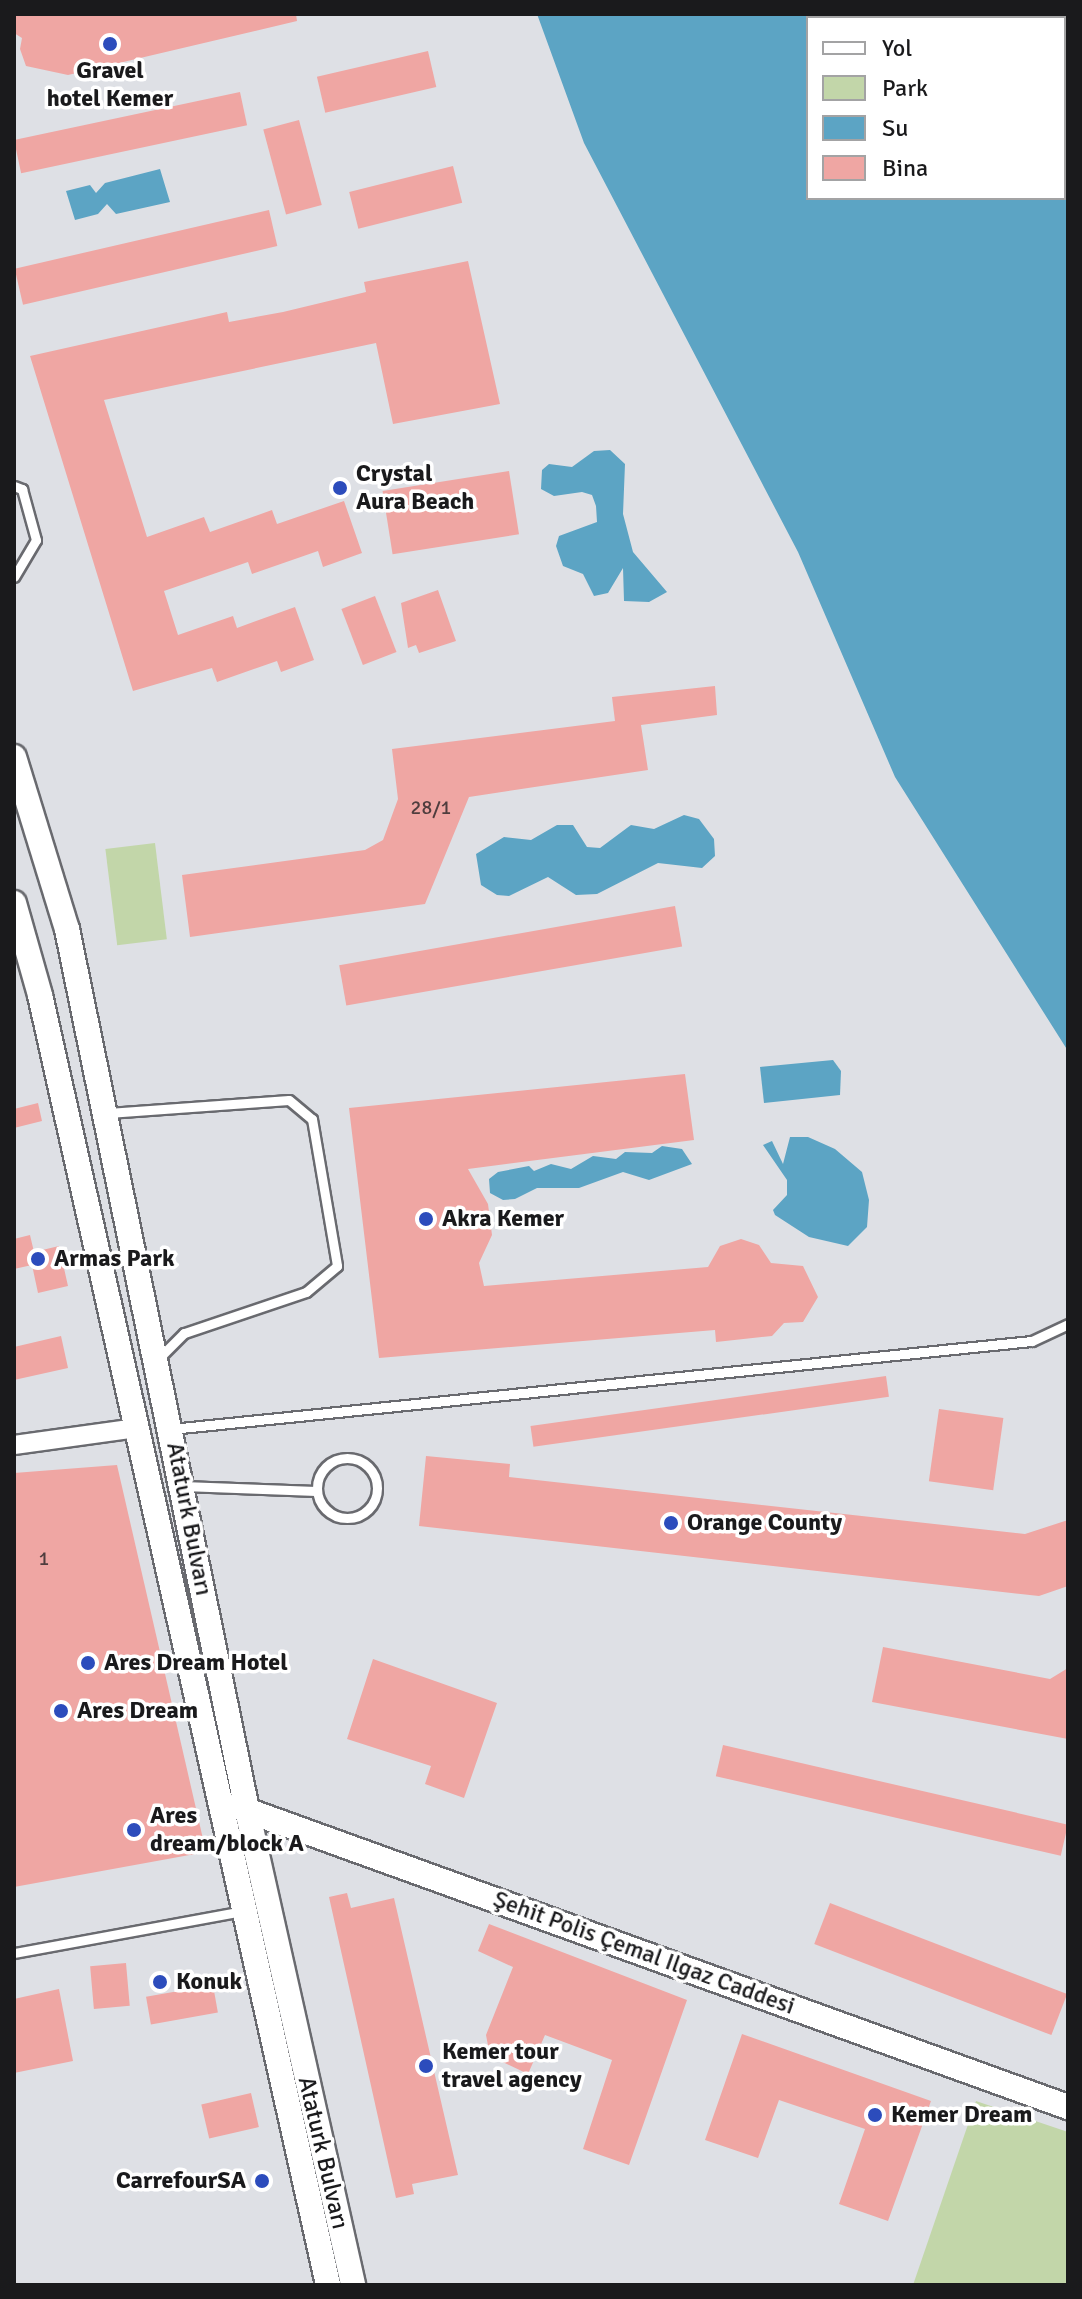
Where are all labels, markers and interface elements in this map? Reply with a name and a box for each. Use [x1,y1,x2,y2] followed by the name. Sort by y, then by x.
[806,16,1066,200] legend
[882,33,912,63] text: Yol
[101,35,119,53] marker: Gravel hotel Kemer
[47,57,173,113] place label: Gravel hotel Kemer
[882,73,928,103] text: Park
[882,113,908,143] text: Su
[882,153,928,183] text: Bina
[356,460,474,516] place label: Crystal Aura Beach
[331,479,349,497] marker: Crystal Aura Beach
[411,795,451,819] house number: 28/1
[442,1205,564,1233] place label: Akra Kemer
[417,1210,435,1228] marker: Akra Kemer
[54,1245,175,1273] place label: Armas Park
[29,1250,47,1268] marker: Armas Park
[160,1440,218,1598] street label: Ataturk Bulvarı
[687,1509,842,1537] place label: Orange County
[662,1514,680,1532] marker: Orange County
[39,1546,49,1570] house number: 1
[104,1649,288,1677] place label: Ares Dream Hotel
[79,1654,97,1672] marker: Ares Dream Hotel
[77,1697,198,1725] place label: Ares Dream
[52,1702,70,1720] marker: Ares Dream
[150,1802,304,1858] place label: Ares dream/block A
[125,1821,143,1839] marker: Ares dream/block A
[489,1885,799,2021] street label: Şehit Polis Çemal Ilgaz Caddesi
[176,1968,242,1996] place label: Konuk
[151,1973,169,1991] marker: Konuk
[442,2038,582,2094] place label: Kemer tour travel agency
[417,2057,435,2075] marker: Kemer tour travel agency
[291,2074,355,2232] street label: Ataturk Bulvarı
[891,2101,1032,2129] place label: Kemer Dream
[866,2106,884,2124] marker: Kemer Dream
[116,2167,246,2195] place label: CarrefourSA
[253,2172,271,2190] marker: CarrefourSA

